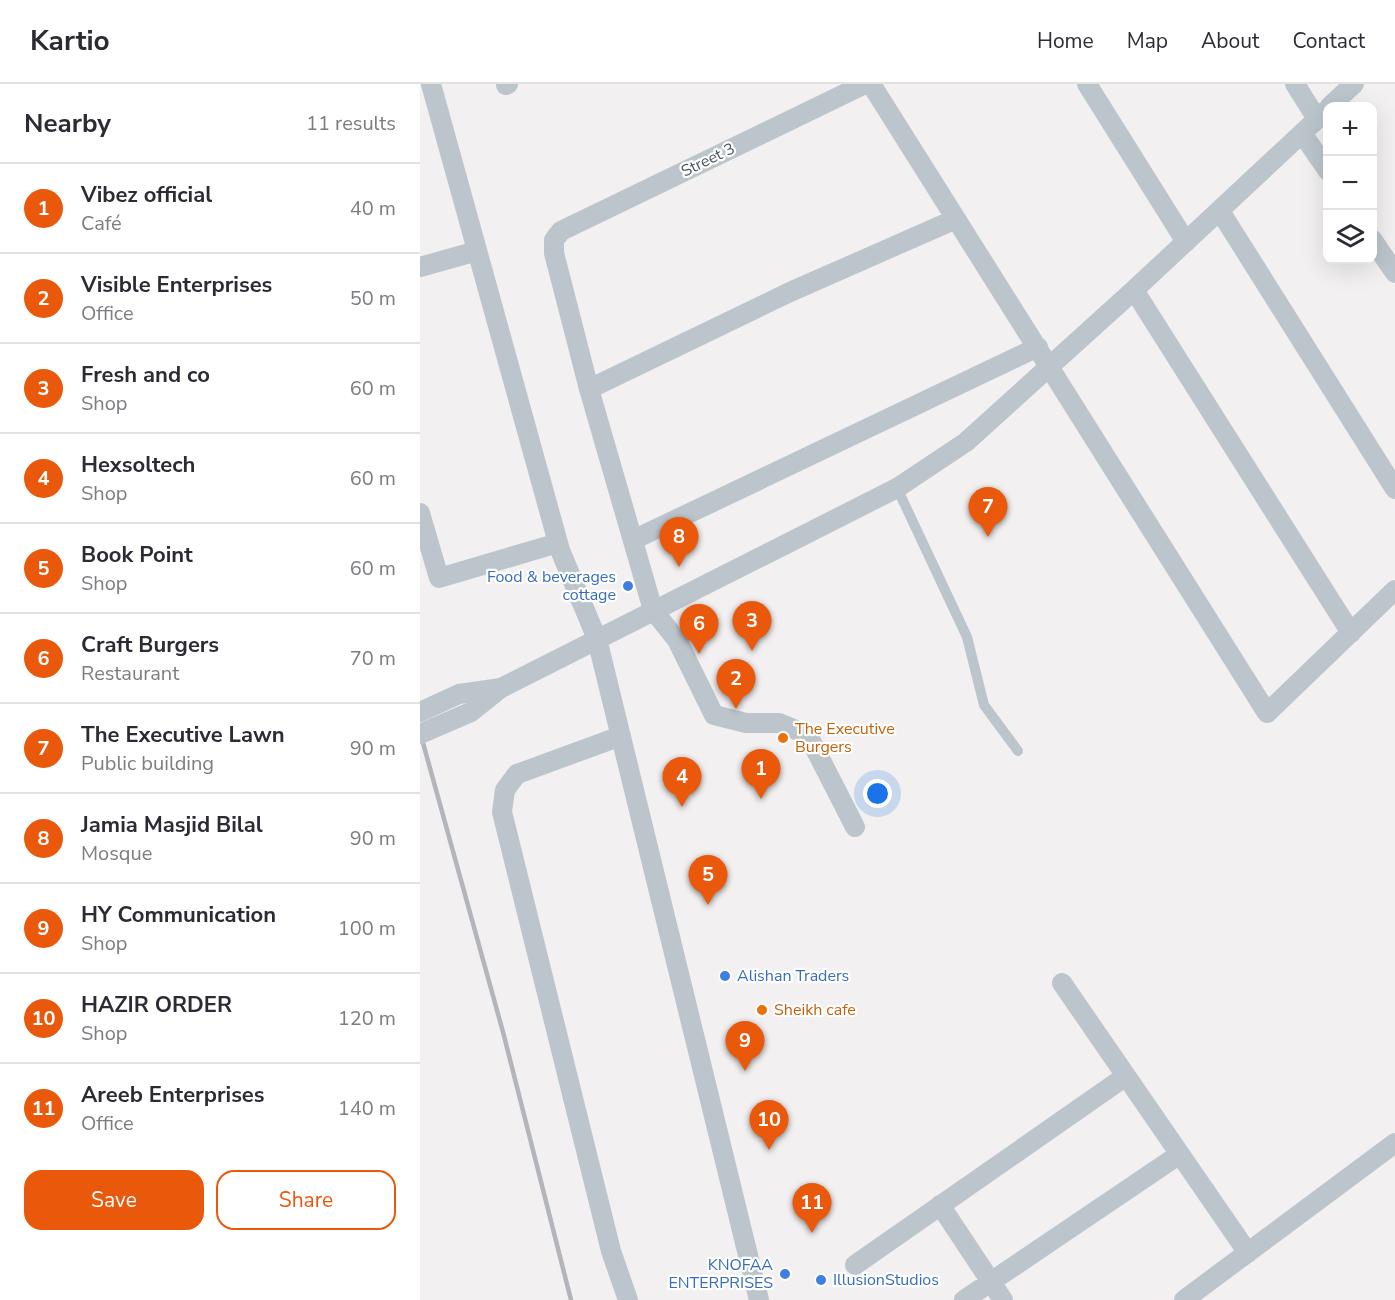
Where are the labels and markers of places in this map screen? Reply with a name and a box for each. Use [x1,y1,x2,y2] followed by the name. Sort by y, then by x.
[968,488,1008,537] pin: 7
[660,518,698,567] pin: 8
[487,566,616,606] place label: Food & beverages cottage
[621,579,635,593] marker: Food & beverages cottage
[732,602,772,651] pin: 3
[680,604,718,654] pin: 6
[716,660,756,709] pin: 2
[795,718,895,758] place label: The Executive Burgers
[776,731,790,745] marker: The Executive Burgers
[742,750,780,799] pin: 1
[662,758,702,807] pin: 4
[688,856,728,905] pin: 5
[737,965,849,987] place label: Alishan Traders
[718,969,732,983] marker: Alishan Traders
[774,999,856,1021] place label: Sheikh cafe
[755,1003,769,1017] marker: Sheikh cafe
[726,1022,764,1071] pin: 9
[750,1100,788,1150] pin: 10
[792,1184,832,1233] pin: 11
[668,1254,773,1294] place label: KNOFAA ENTERPRISES
[778,1267,792,1281] marker: KNOFAA ENTERPRISES
[833,1269,939,1291] place label: IllusionStudios
[814,1273,828,1287] marker: IllusionStudios

